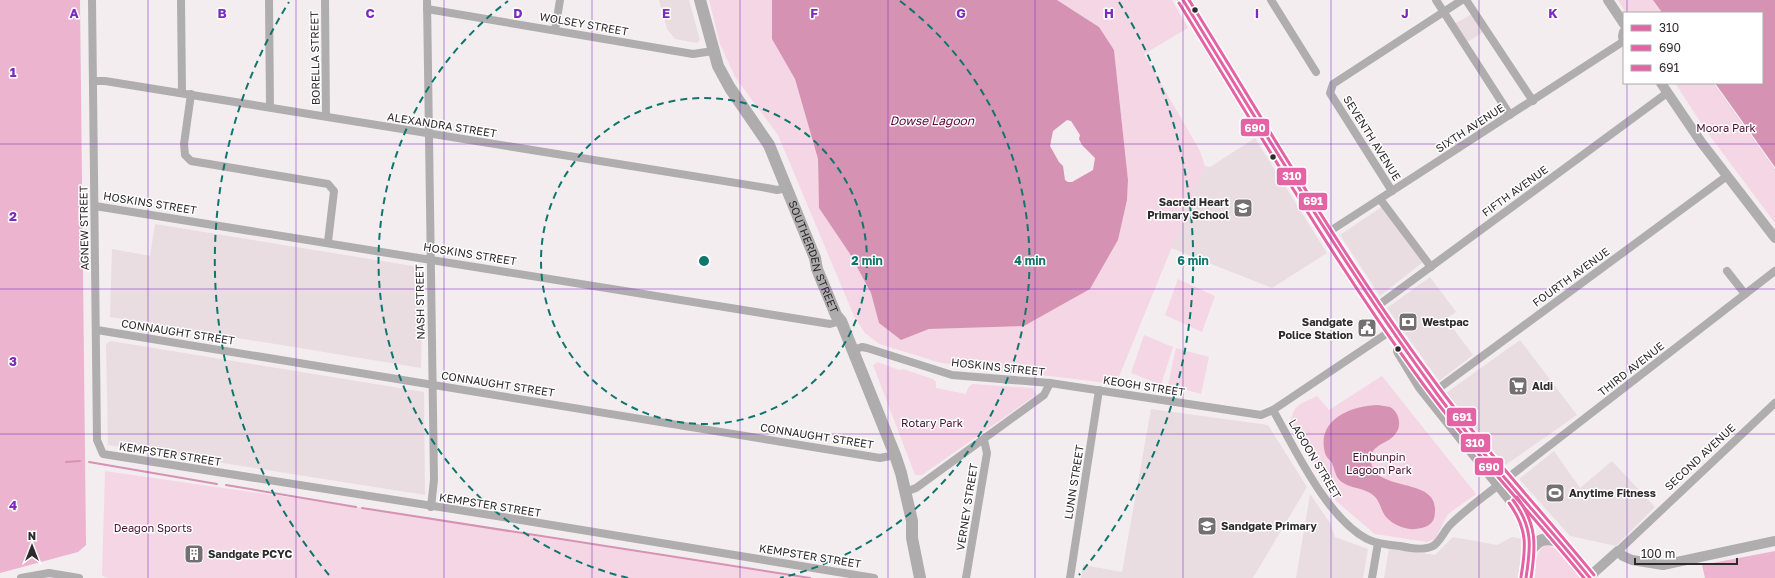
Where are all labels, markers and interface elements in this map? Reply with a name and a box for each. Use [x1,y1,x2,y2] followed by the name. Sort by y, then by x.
[69,5,79,21] text: A
[217,5,227,21] text: B
[365,5,375,21] text: C
[513,5,523,21] text: D
[662,5,670,21] text: E
[810,5,818,21] text: F
[956,5,966,21] text: G
[1104,5,1114,21] text: H
[1190,5,1200,15] unlabelled marker
[1255,5,1259,21] text: I
[1401,5,1409,21] text: J
[1548,5,1558,21] text: K
[539,9,630,38] street label: WOLSEY STREET
[307,11,322,105] street label: BORELLA STREET
[1623,12,1763,84] legend
[1659,20,1679,35] text: 310
[1659,40,1681,55] text: 690
[1659,60,1680,75] text: 691
[10,64,17,80] text: 1
[1341,93,1404,183] street label: SEVENTH AVENUE
[1433,100,1507,155] street label: SIXTH AVENUE
[387,109,498,140] street label: ALEXANDRA STREET
[890,113,975,128] water label: Dowse Lagoon
[1240,118,1270,137] line badge: 690
[1244,121,1266,134] text: 690
[1696,121,1756,134] park label: Moora Park
[1268,152,1278,162] unlabelled marker
[1479,162,1550,219] street label: FIFTH AVENUE
[1276,167,1307,186] line badge: 310
[1282,169,1302,182] text: 310
[76,185,91,271] street label: AGNEW STREET
[102,189,198,216] street label: HOSKINS STREET
[1298,192,1328,211] line badge: 691
[1303,194,1323,207] text: 691
[1147,195,1230,221] place label: Sacred Heart Primary School
[1232,197,1254,219] school or university icon: Sacred Heart Primary School
[786,198,842,315] street label: SOUTHERDEN STREET
[9,208,17,224] text: 2
[422,240,518,267] street label: HOSKINS STREET
[1530,244,1612,309] street label: FOURTH AVENUE
[851,253,883,268] text: 2 min
[1014,253,1046,268] text: 4 min
[1177,253,1209,268] text: 6 min
[697,254,711,268] centre of rings
[412,264,427,340] street label: NASH STREET
[1397,311,1419,333] bank icon: Westpac
[1278,315,1354,341] place label: Sandgate Police Station
[1422,315,1470,328] place label: Westpac
[120,316,236,347] street label: CONNAUGHT STREET
[1356,317,1378,339] public building icon: Sandgate Police Station
[1595,339,1666,398] street label: THIRD AVENUE
[1393,344,1403,354] unlabelled marker
[9,353,17,369] text: 3
[950,355,1046,378] street label: HOSKINS STREET
[440,368,556,399] street label: CONNAUGHT STREET
[1102,373,1186,398] street label: KEOGH STREET
[1507,375,1529,397] supermarket icon: Aldi
[1532,379,1553,392] place label: Aldi
[1446,407,1477,427] line badge: 691
[1452,410,1472,423] text: 691
[901,416,963,429] park label: Rotary Park
[1287,417,1344,501] street label: LAGOON STREET
[759,420,875,451] street label: CONNAUGHT STREET
[1662,420,1738,493] street label: SECOND AVENUE
[1460,433,1491,453] line badge: 310
[1465,436,1485,449] text: 310
[118,439,222,468] street label: KEMPSTER STREET
[1061,444,1086,520] street label: LUNN STREET
[1346,450,1412,476] park label: Einbunpin Lagoon Park
[1474,457,1504,476] line badge: 690
[1478,460,1500,473] text: 690
[953,462,980,551] street label: VERNEY STREET
[1544,482,1566,504] sports icon: Anytime Fitness
[1569,486,1656,499] place label: Anytime Fitness
[438,490,542,519] street label: KEMPSTER STREET
[9,497,17,513] text: 4
[1196,515,1218,537] school or university icon: Sandgate Primary
[1221,519,1317,532] place label: Sandgate Primary
[114,521,192,534] park label: Deagon Sports
[12,526,52,566] north arrow
[28,529,36,542] text: N
[1635,540,1737,566] scale bar
[758,541,862,570] street label: KEMPSTER STREET
[183,543,205,565] building icon: Sandgate PCYC
[1641,546,1675,561] text: 100 m
[208,547,292,560] place label: Sandgate PCYC

